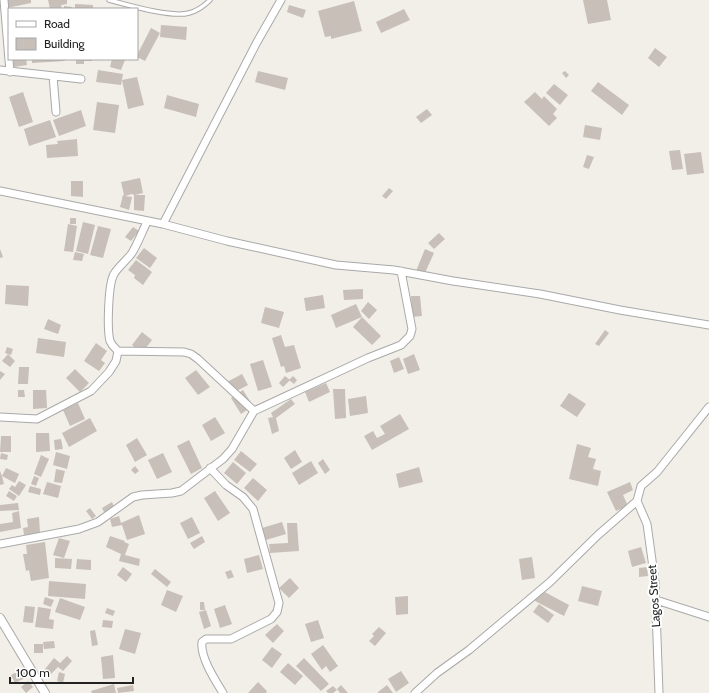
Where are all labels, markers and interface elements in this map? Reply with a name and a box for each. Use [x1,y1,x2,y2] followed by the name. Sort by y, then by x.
[8,8,138,60] legend
[44,16,70,31] text: Road
[44,36,86,51] text: Building
[644,564,663,628] street label: Lagos Street
[10,659,133,685] scale bar
[16,665,50,680] text: 100 m

